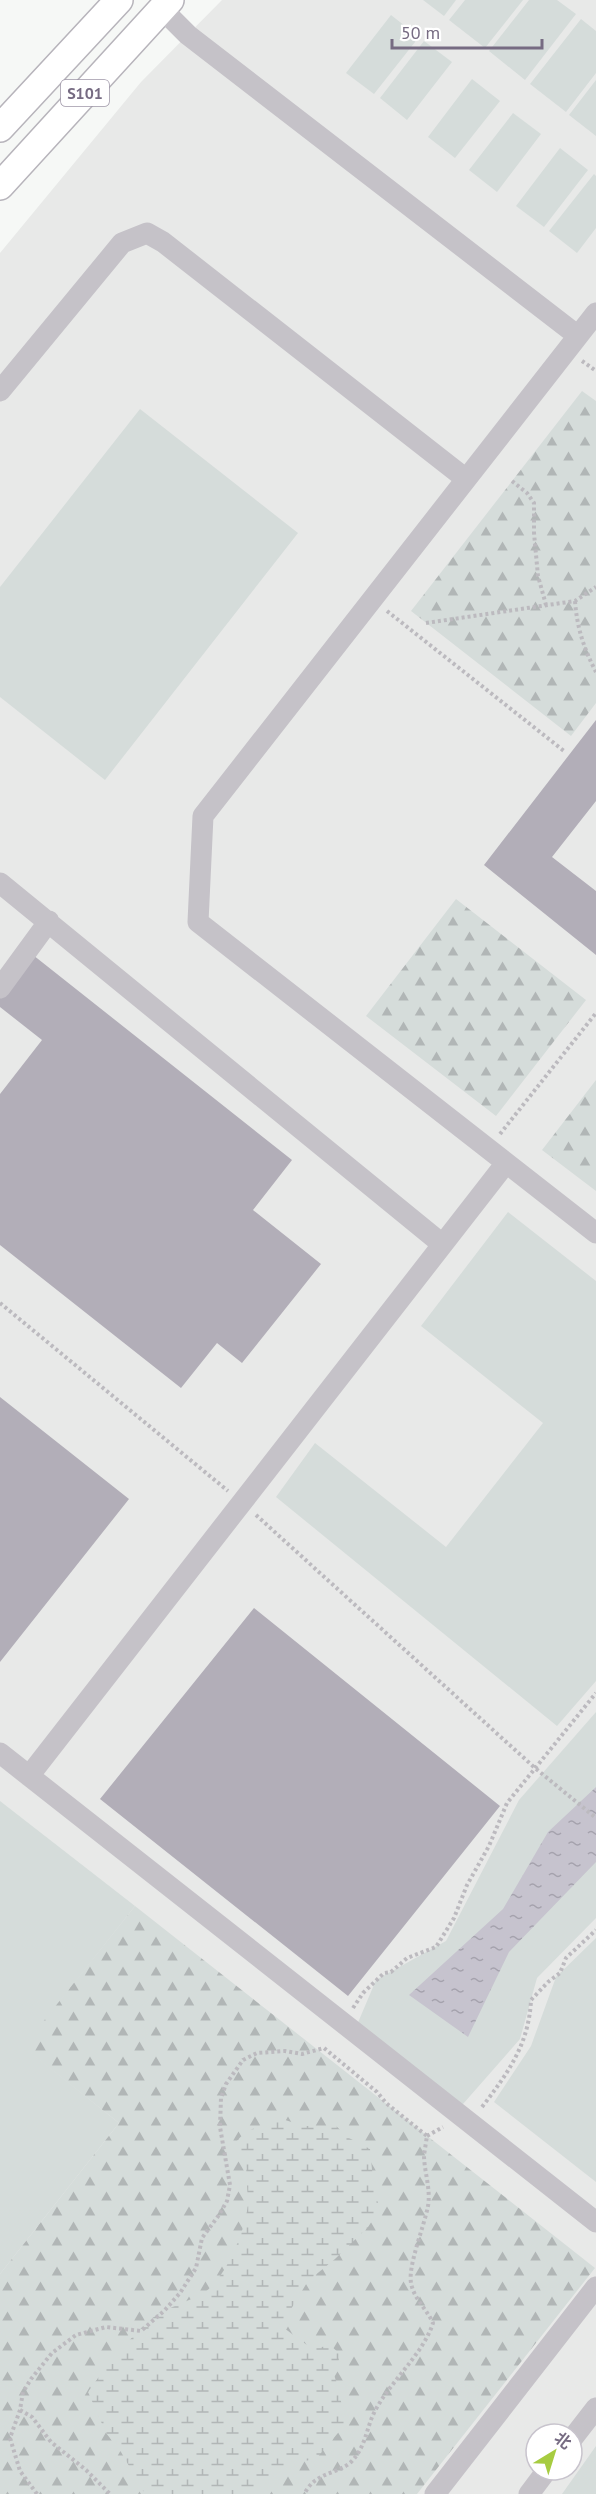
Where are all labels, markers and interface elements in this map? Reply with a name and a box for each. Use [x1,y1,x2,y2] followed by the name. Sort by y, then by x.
[392,12,542,50] scale bar
[401,21,440,44] text: 50 m
[61,80,109,106] road number: S101
[524,2422,584,2482] north arrow
[551,2427,576,2453] text: 北

